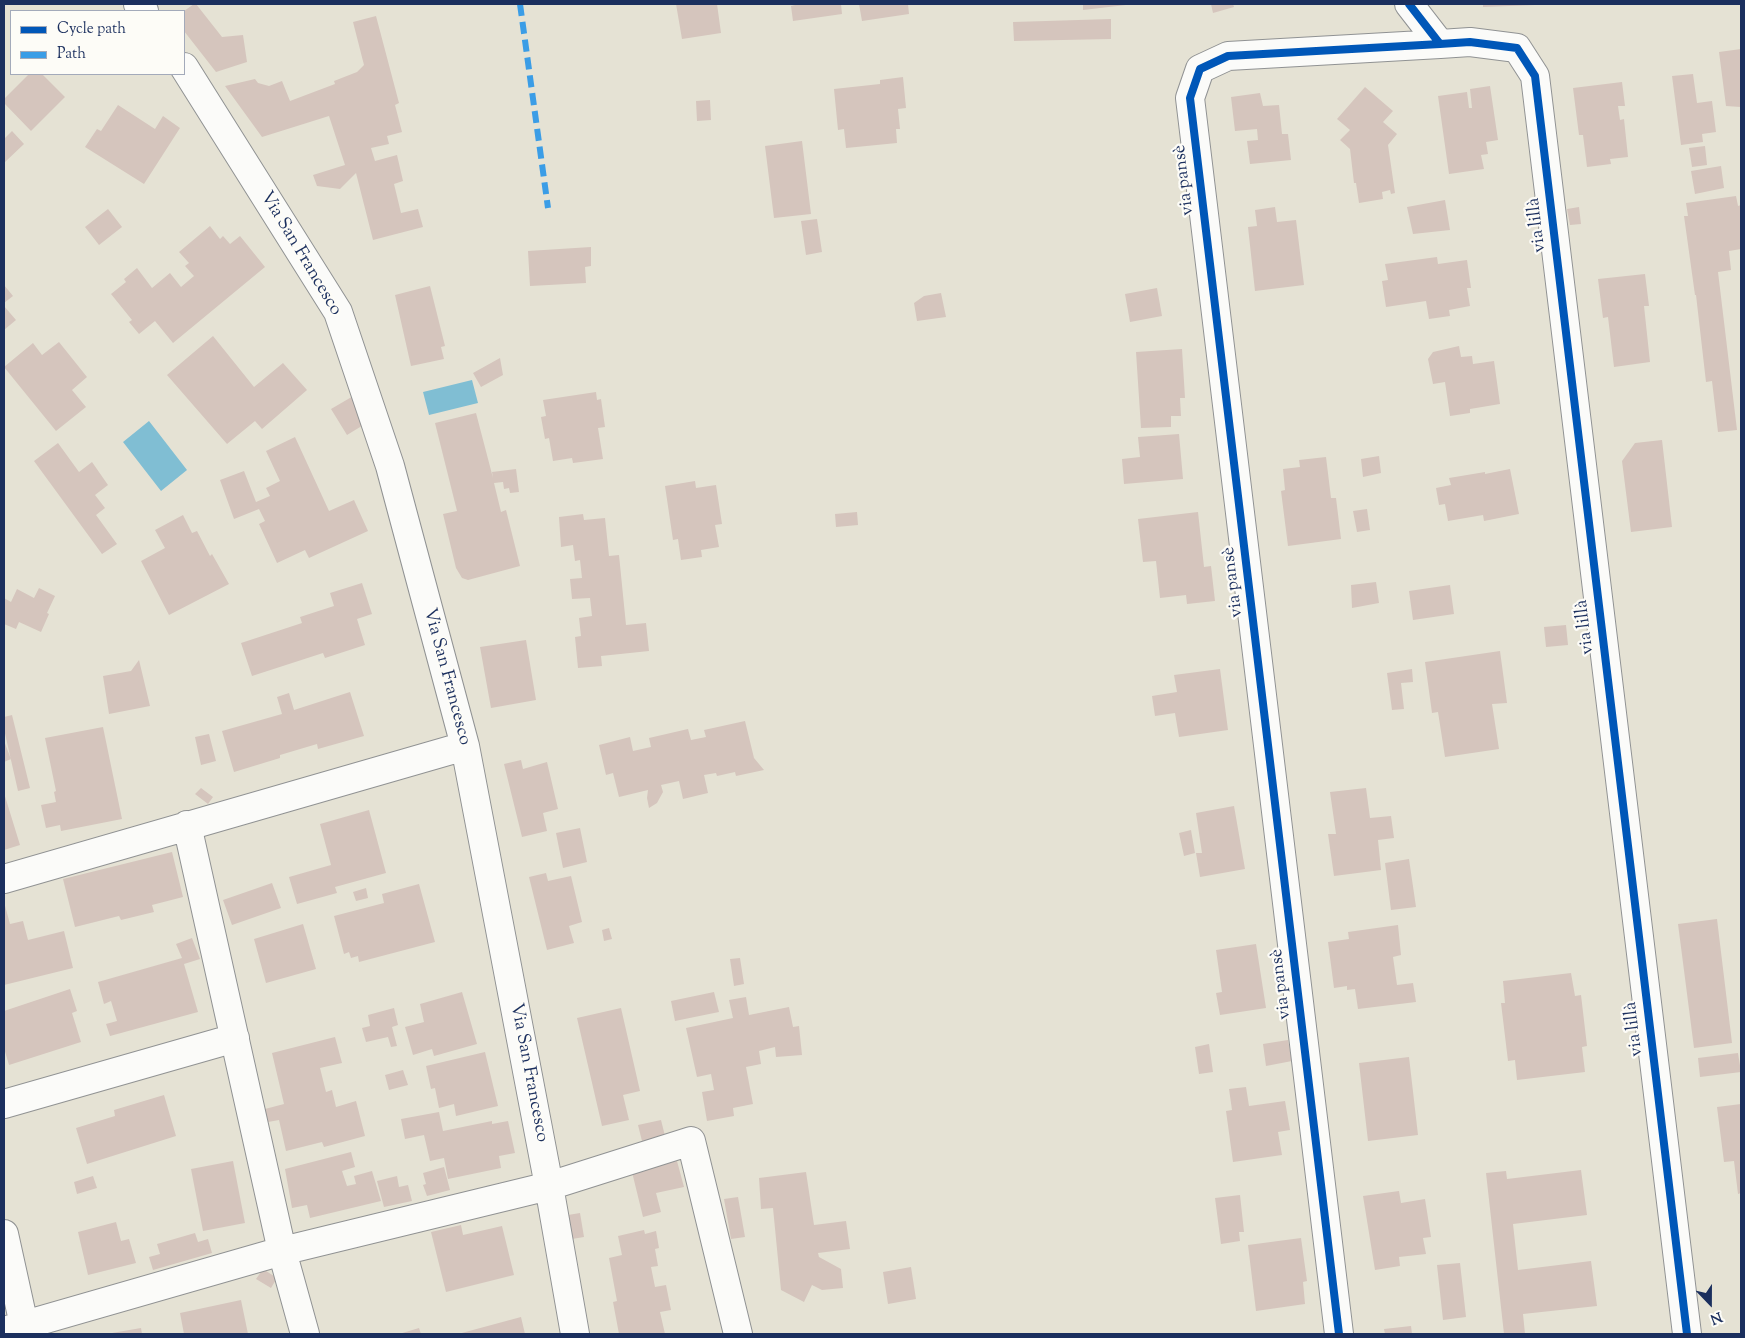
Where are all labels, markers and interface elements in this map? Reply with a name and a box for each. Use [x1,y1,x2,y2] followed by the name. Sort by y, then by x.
[10,10,185,75] legend
[57,19,126,40] text: Cycle path
[57,44,86,65] text: Path
[1170,143,1200,217] street label: via pansè
[254,188,346,320] street label: Via San Francesco
[1524,196,1552,254] street label: via lillà
[1219,545,1249,619] street label: via pansè
[1572,598,1600,656] street label: via lillà
[417,606,475,748] street label: Via San Francesco
[1267,947,1297,1021] street label: via pansè
[1621,1000,1649,1058] street label: via lillà
[504,1002,552,1144] street label: Via San Francesco
[1685,1278,1735,1328] north arrow
[1707,1306,1725,1328] text: N

